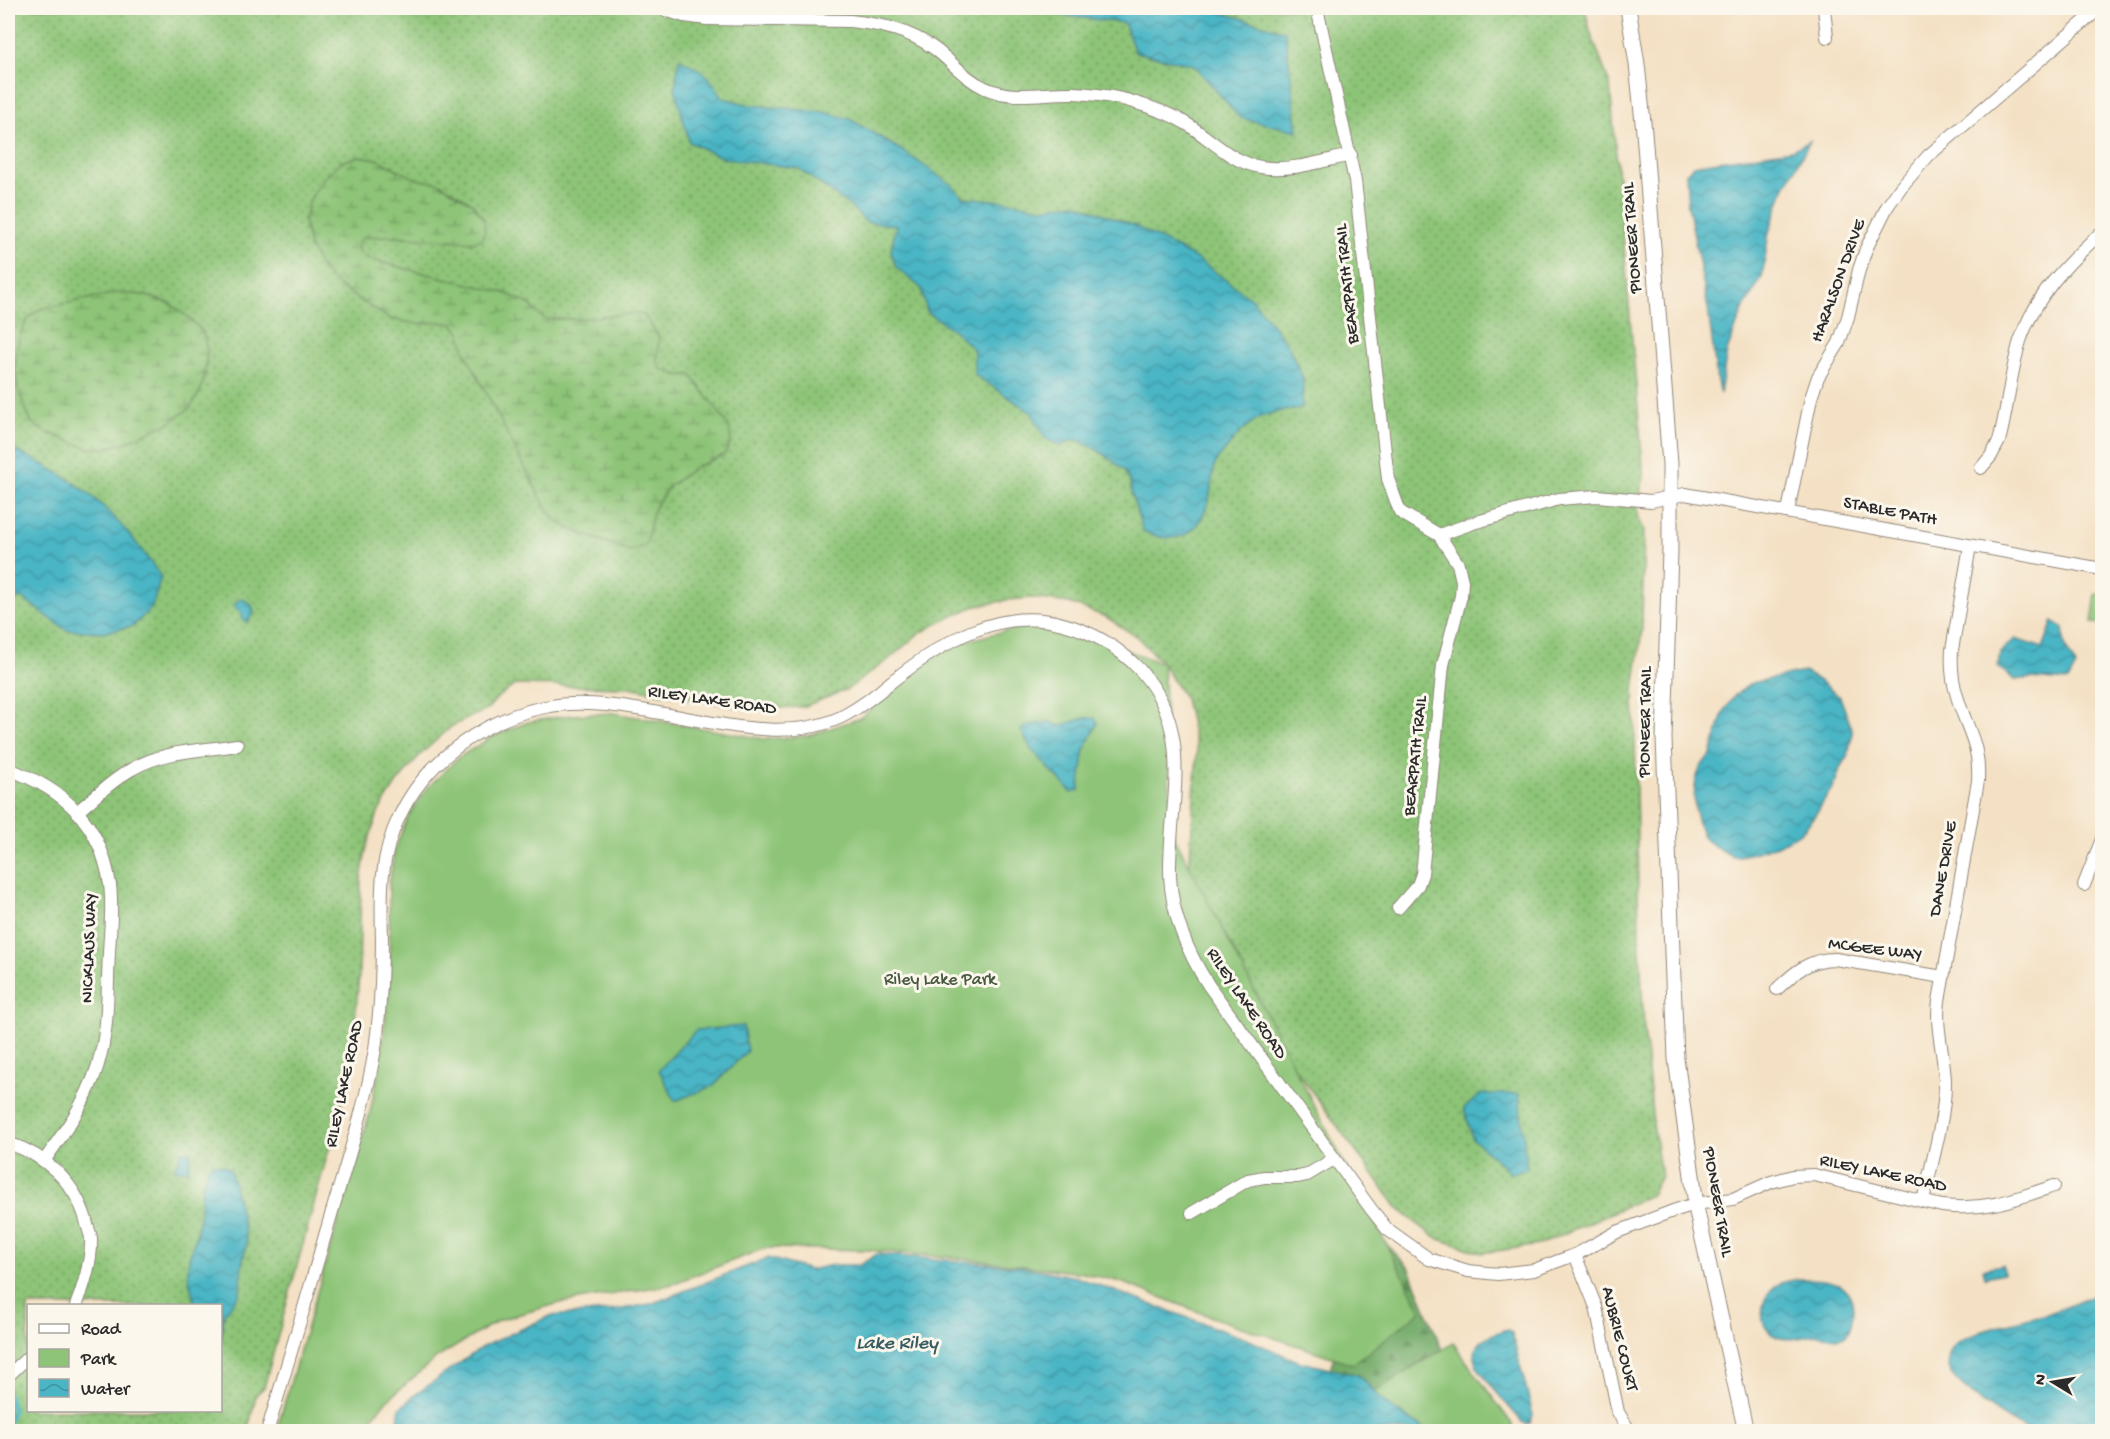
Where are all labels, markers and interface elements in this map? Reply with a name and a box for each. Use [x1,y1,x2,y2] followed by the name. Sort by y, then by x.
[1619,181,1647,295] street label: PIONEER TRAIL
[1807,216,1871,345] street label: HARALSON DRIVE
[1331,222,1365,346] street label: BEARPATH TRAIL
[1841,493,1939,531] street label: STABLE PATH
[1635,665,1657,779] street label: PIONEER TRAIL
[646,682,778,720] street label: RILEY LAKE ROAD
[1399,694,1433,818] street label: BEARPATH TRAIL
[1925,819,1963,919] street label: DANE DRIVE
[78,893,102,1003] street label: NICKLAUS WAY
[1827,934,1923,966] street label: MCGEE WAY
[1201,944,1291,1064] street label: RILEY LAKE ROAD
[884,970,998,991] park label: Riley Lake Park
[321,1018,369,1149] street label: RILEY LAKE ROAD
[1697,1145,1737,1260] street label: PIONEER TRAIL
[1818,1150,1949,1198] street label: RILEY LAKE ROAD
[1596,1285,1642,1394] street label: AUBRIE COURT
[27,1304,222,1412] legend
[81,1320,122,1341] text: Road
[856,1333,939,1356] water label: Lake Riley
[80,1350,117,1371] text: Park
[2023,1352,2083,1412] north arrow
[2031,1372,2052,1387] text: N
[81,1380,131,1401] text: Water

